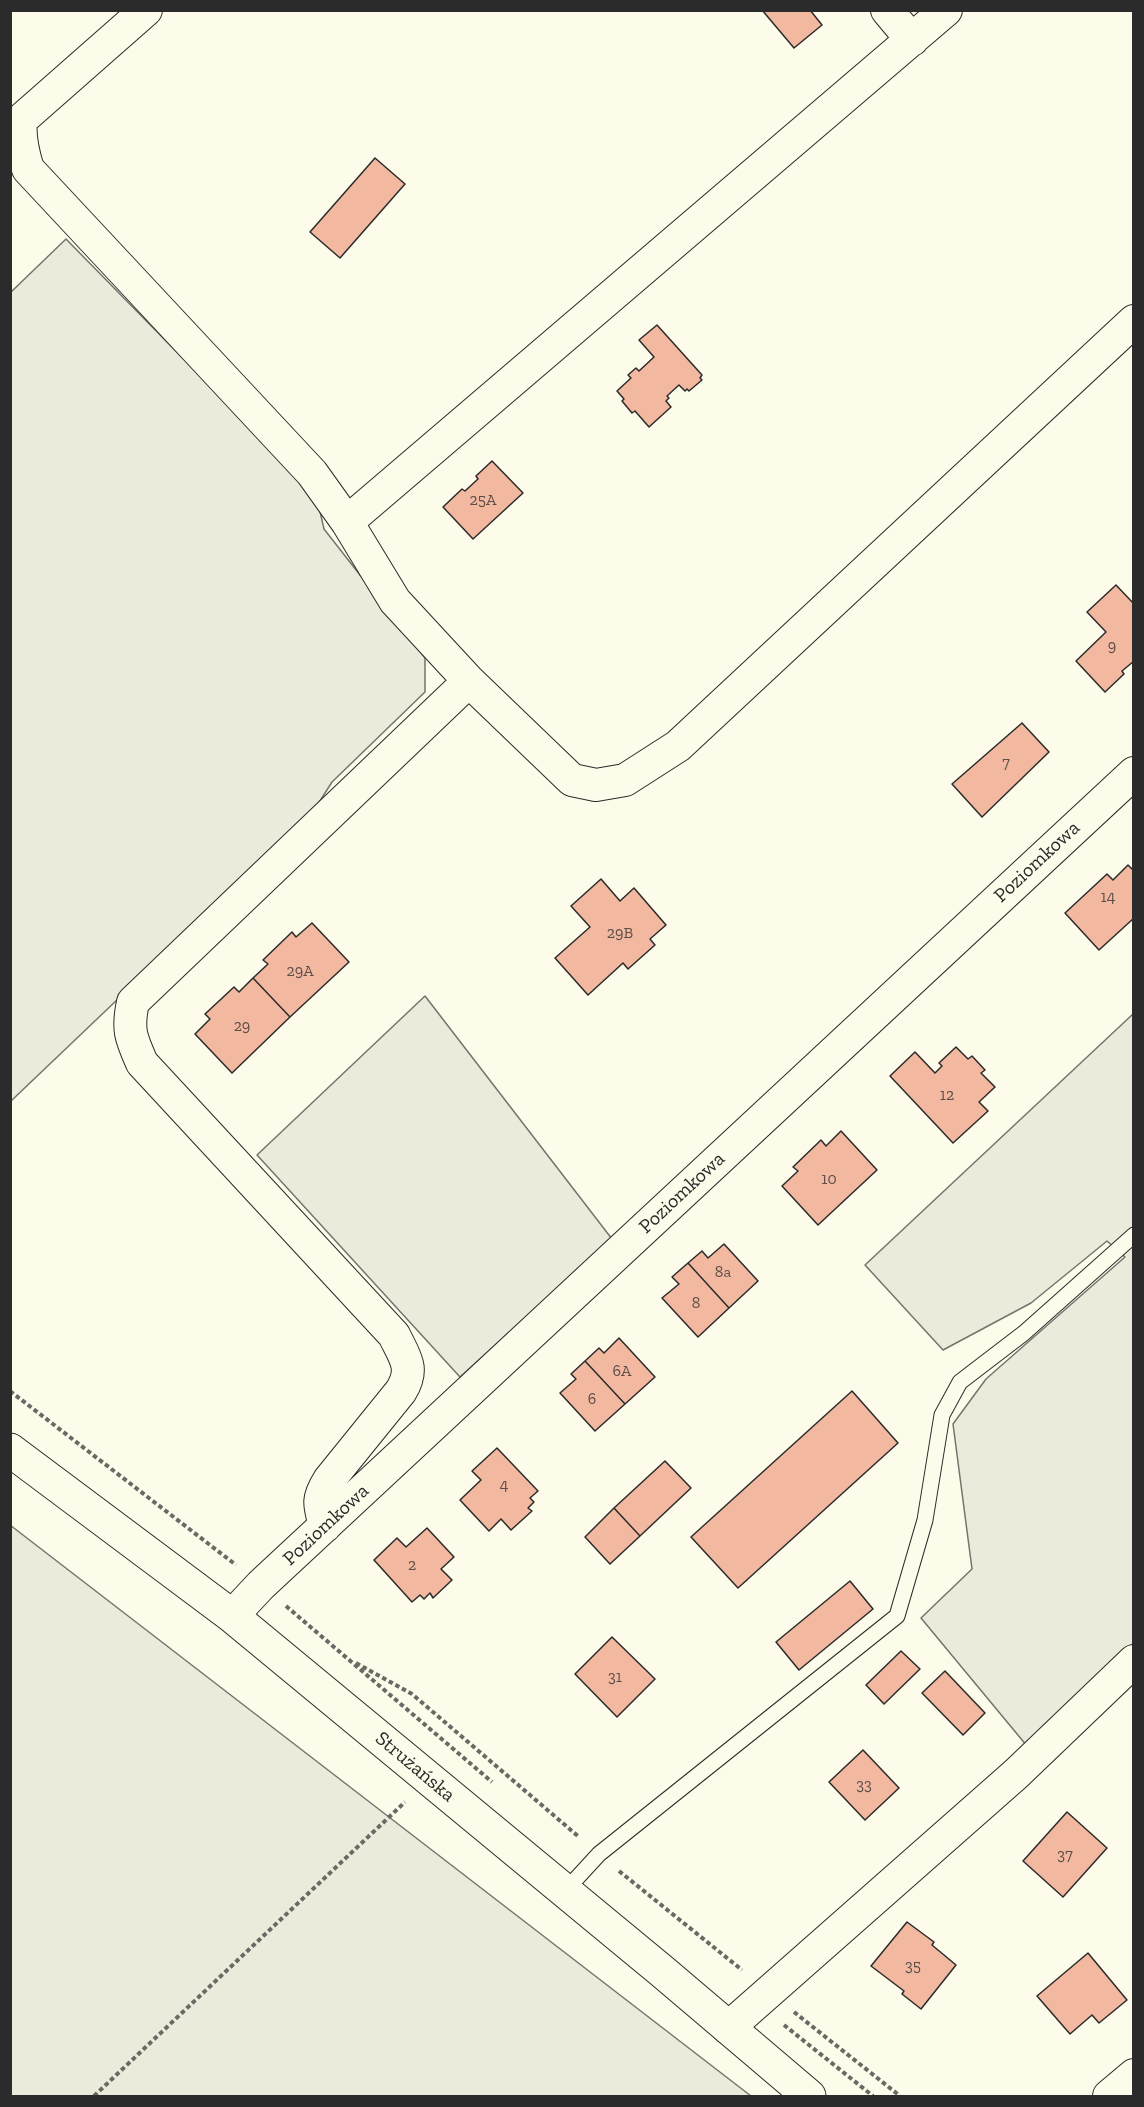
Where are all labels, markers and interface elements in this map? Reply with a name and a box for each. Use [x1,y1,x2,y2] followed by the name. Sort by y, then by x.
[470,490,496,510] house number: 25A
[1108,636,1116,656] house number: 9
[1002,753,1010,773] house number: 7
[989,816,1085,908] street label: Poziomkowa
[1101,887,1115,907] house number: 14
[607,923,633,943] house number: 29B
[286,961,314,981] house number: 29A
[234,1016,250,1036] house number: 29
[940,1085,954,1105] house number: 12
[634,1147,730,1239] street label: Poziomkowa
[821,1169,837,1189] house number: 10
[715,1262,731,1282] house number: 8a
[692,1293,700,1313] house number: 8
[613,1361,631,1381] house number: 6A
[588,1389,596,1409] house number: 6
[500,1475,508,1495] house number: 4
[278,1479,374,1571] street label: Poziomkowa
[408,1555,416,1575] house number: 2
[608,1667,622,1687] house number: 31
[370,1727,460,1807] street label: Strużańska
[856,1775,872,1795] house number: 33
[1057,1845,1073,1865] house number: 37
[905,1956,921,1976] house number: 35

